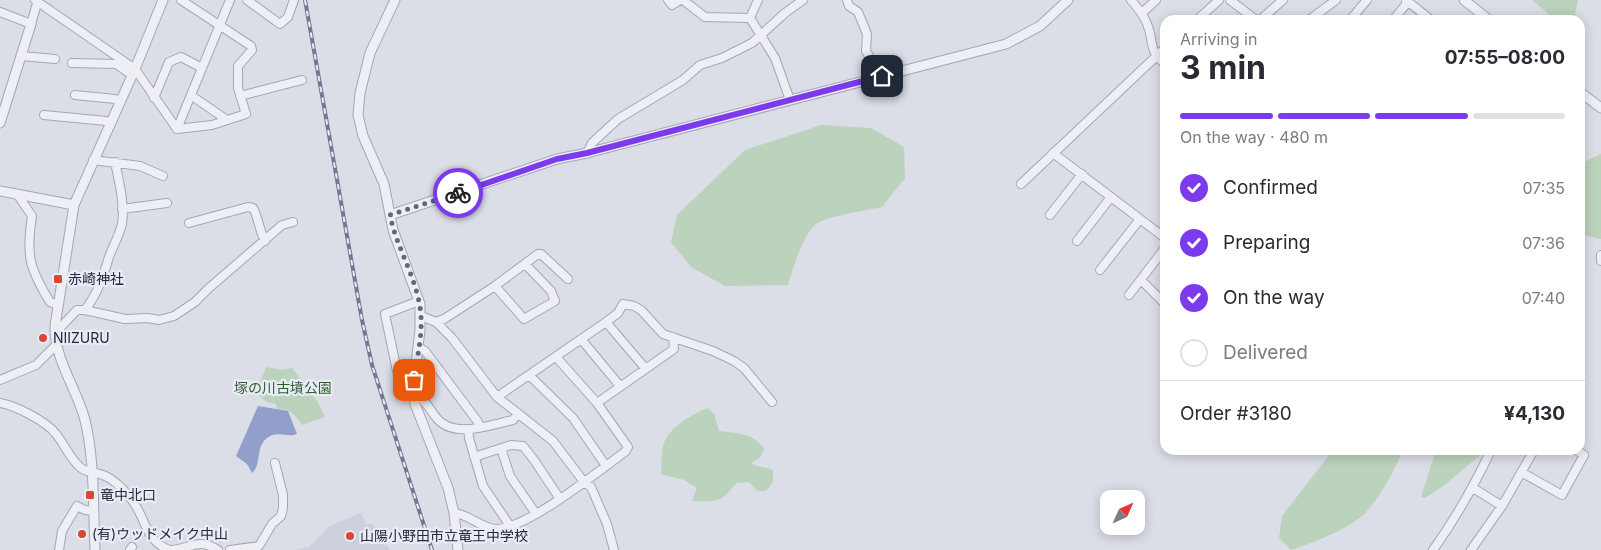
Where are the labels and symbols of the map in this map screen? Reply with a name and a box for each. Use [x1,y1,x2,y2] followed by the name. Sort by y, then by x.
[861,55,903,97] pin
[433,168,483,218] courier
[68,270,124,287] place label: 赤崎神社
[52,273,64,285] marker: 赤崎神社
[53,329,110,346] place label: NIIZURU
[37,332,49,344] marker: NIIZURU
[393,359,435,401] pin
[234,379,332,396] park label: 塚の川古墳公園
[100,486,156,503] place label: 竜中北口
[84,489,96,501] marker: 竜中北口
[1100,490,1145,535] north arrow
[92,525,228,542] place label: (有)ウッドメイク中山
[360,527,528,544] place label: 山陽小野田市立竜王中学校
[76,528,88,540] marker: (有)ウッドメイク中山
[344,530,356,542] marker: 山陽小野田市立竜王中学校

